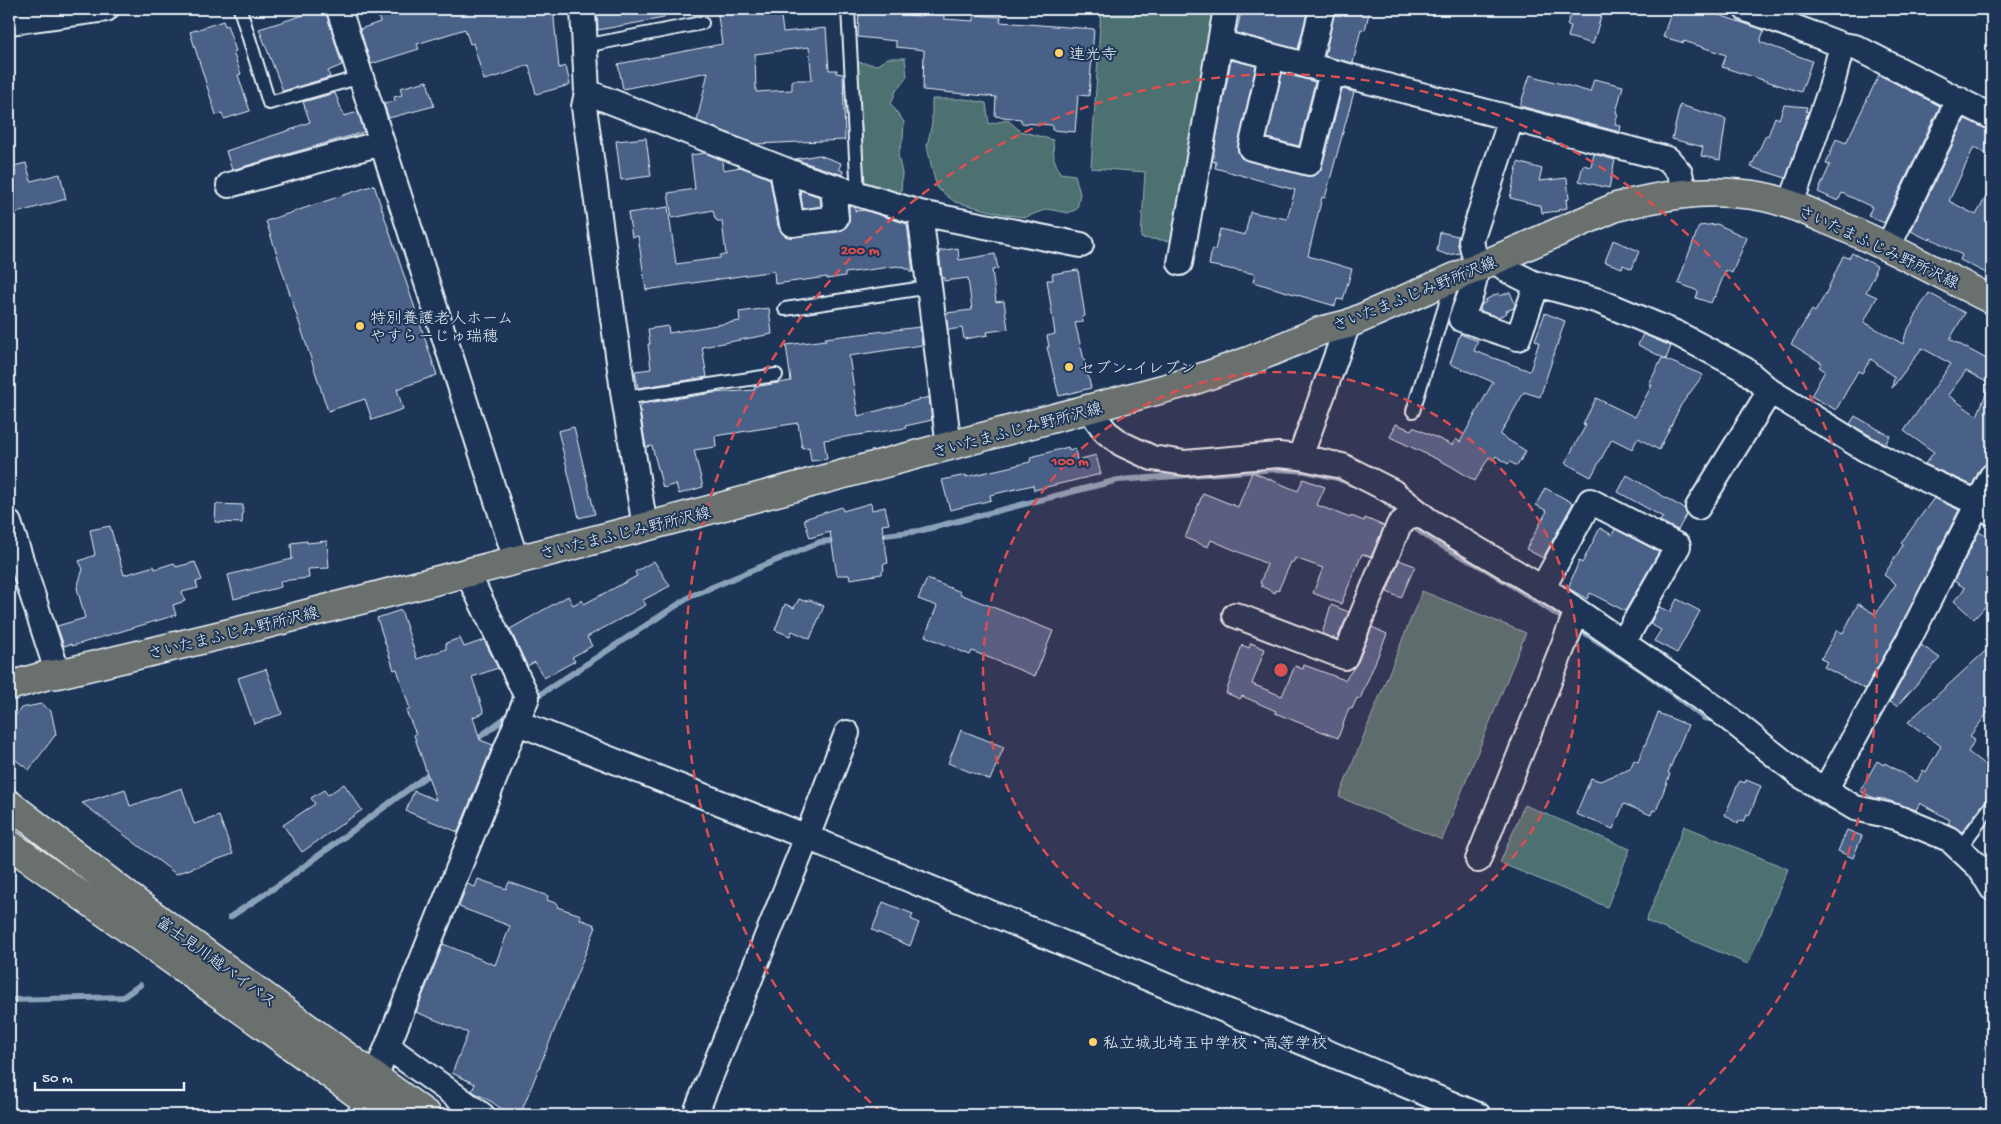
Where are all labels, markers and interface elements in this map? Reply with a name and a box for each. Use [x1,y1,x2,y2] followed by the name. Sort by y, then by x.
[1069,46,1117,66] place label: 連光寺
[1053,47,1065,59] marker: 連光寺
[1794,202,1962,295] street label: さいたまふじみ野所沢線
[841,242,880,260] text: 200 m
[1330,253,1500,338] street label: さいたまふじみ野所沢線
[370,309,513,348] place label: 特別養護老人ホーム やすらーじゅ瑞穂
[354,320,366,332] marker: 特別養護老人ホーム やすらーじゅ瑞穂
[1079,360,1196,380] place label: セブン-イレブン
[1063,361,1075,373] marker: セブン-イレブン
[930,399,1105,464] street label: さいたまふじみ野所沢線
[1050,453,1089,471] text: 100 m
[538,503,713,566] street label: さいたまふじみ野所沢線
[146,603,321,666] street label: さいたまふじみ野所沢線
[1272,661,1290,679] centre of rings
[151,913,279,1014] street label: 富士見川越バイパス
[1103,1035,1327,1055] place label: 私立城北埼玉中学校・高等学校
[1087,1036,1099,1048] marker: 私立城北埼玉中学校・高等学校
[35,1059,184,1091] scale bar
[42,1070,73,1088] text: 50 m

